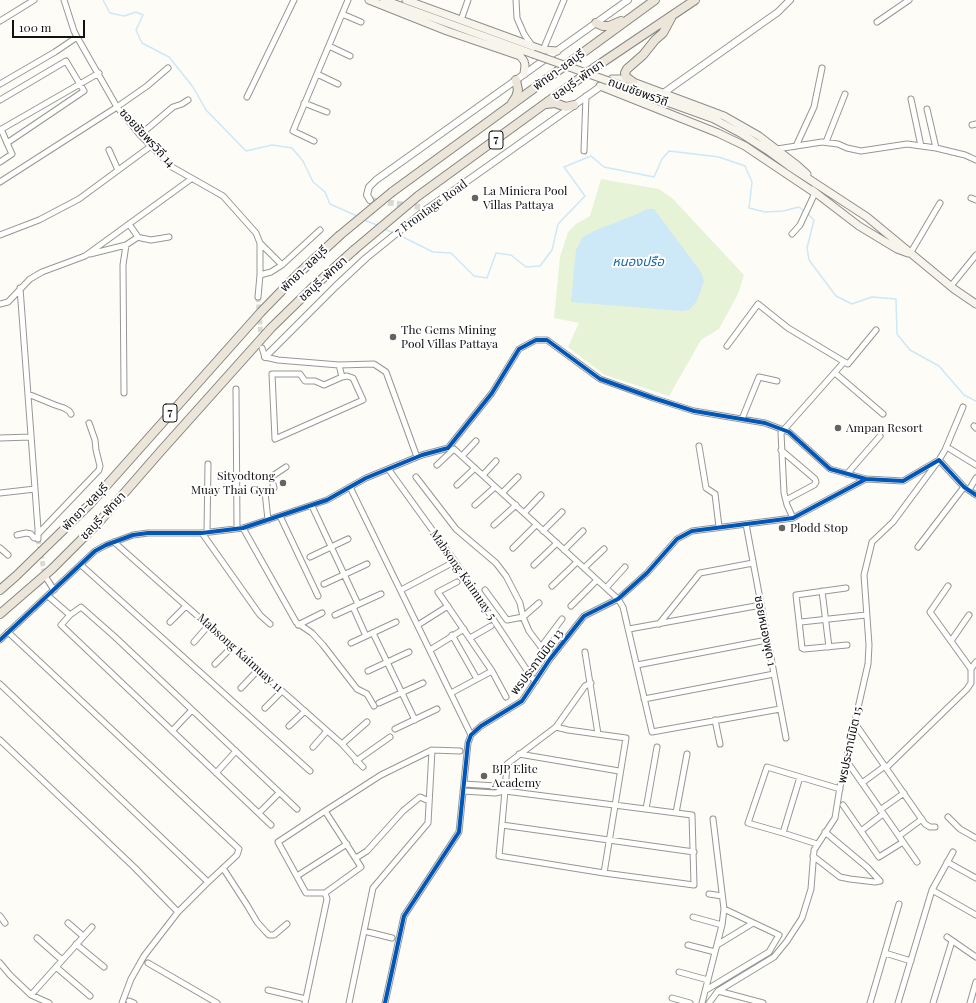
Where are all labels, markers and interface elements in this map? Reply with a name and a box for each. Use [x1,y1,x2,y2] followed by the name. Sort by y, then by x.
[14,12,87,38] scale bar
[19,19,51,35] text: 100 m
[530,46,588,94] street label: พัทยา-ชลบุรี
[549,57,607,103] street label: ชลบุรี-พัทยา
[606,74,670,110] street label: ถนนชัยพรวิถี
[116,106,178,170] street label: ซอยชัยพรวิถี 14
[489,131,503,149] road number: 7
[392,177,470,239] street label: 7 Frontage Road
[483,184,567,212] place label: La Miniera Pool Villas Pattaya
[470,193,480,203] marker: La Miniera Pool Villas Pattaya
[277,243,331,295] street label: พัทยา-ชลบุรี
[296,254,350,304] street label: ชลบุรี-พัทยา
[612,254,664,270] water label: หนองปรือ
[401,323,498,351] place label: The Gems Mining Pool Villas Pattaya
[388,332,398,342] marker: The Gems Mining Pool Villas Pattaya
[163,404,177,422] road number: 7
[846,421,923,435] place label: Ampan Resort
[833,423,843,433] marker: Ampan Resort
[191,469,275,497] place label: Sityodtong Muay Thai Gym
[278,478,288,488] marker: Sityodtong Muay Thai Gym
[59,480,111,534] street label: พัทยา-ชลบุรี
[77,489,129,543] street label: ชลบุรี-พัทยา
[790,521,848,535] place label: Plodd Stop
[777,523,787,533] marker: Plodd Stop
[427,527,499,623] street label: Mabsong Kaimuay 5
[751,594,779,668] street label: ซอยหนองพุด 1
[194,611,286,695] street label: Mabsong Kaimuay 11
[508,626,566,698] street label: พรประภานิมิต 13
[835,705,865,785] street label: พรประภานิมิต 15
[492,762,541,790] place label: BJP Elite Academy
[479,771,489,781] marker: BJP Elite Academy

